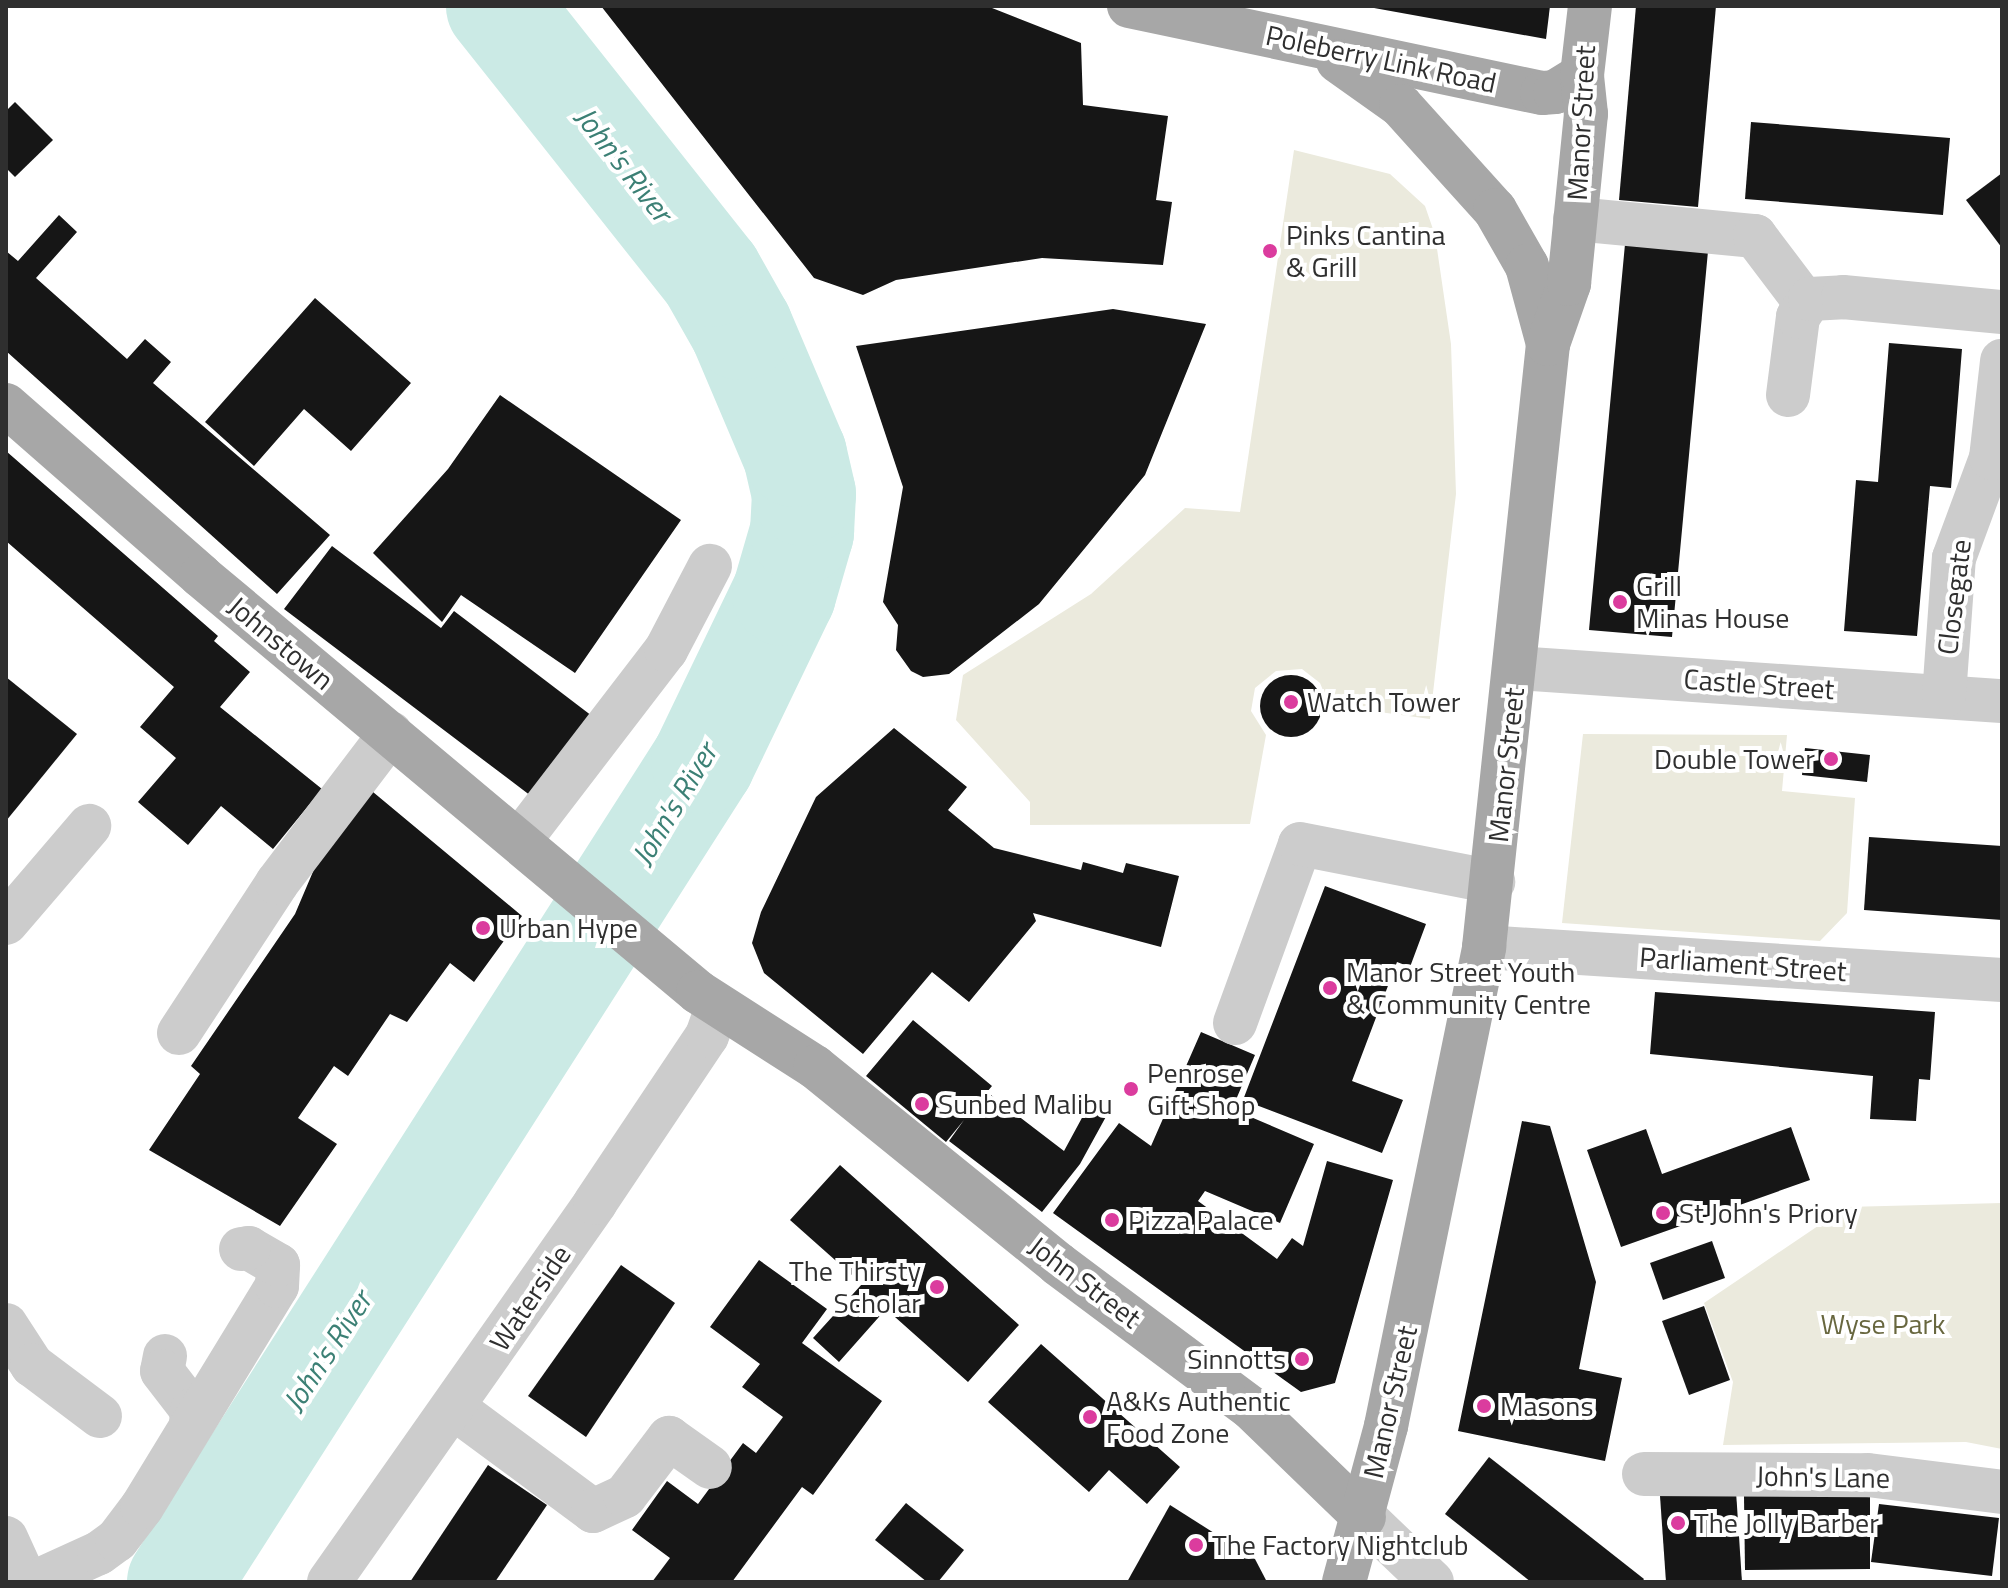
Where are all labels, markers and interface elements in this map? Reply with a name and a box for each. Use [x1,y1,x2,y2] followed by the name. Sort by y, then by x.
[1263,18,1499,100] street label: Poleberry Link Road
[1560,45,1602,201] street label: Manor Street
[568,99,680,229] water label: John's River
[1286,218,1446,284] place label: Pinks Cantina & Grill
[1261,242,1279,260] marker: Pinks Cantina & Grill
[1930,537,1978,657] street label: Closegate
[1636,569,1789,635] place label: Grill Minas House
[222,589,340,697] street label: Johnstown
[1611,593,1629,611] marker: Grill Minas House
[1682,662,1836,706] street label: Castle Street
[1307,685,1460,719] place label: Watch Tower
[1481,686,1531,844] street label: Manor Street
[1282,693,1300,711] marker: Watch Tower
[624,736,724,872] water label: John's River
[1654,742,1815,776] place label: Double Tower
[1822,750,1840,768] marker: Double Tower
[499,911,638,945] place label: Urban Hype
[474,919,492,937] marker: Urban Hype
[1638,940,1848,988] street label: Parliament Street
[1346,955,1591,1021] place label: Manor Street Youth & Community Centre
[1321,979,1339,997] marker: Manor Street Youth & Community Centre
[1147,1056,1255,1122] place label: Penrose Gift Shop
[1122,1080,1140,1098] marker: Penrose Gift Shop
[938,1087,1113,1121] place label: Sunbed Malibu
[913,1095,931,1113] marker: Sunbed Malibu
[1679,1196,1858,1230] place label: St John's Priory
[1128,1203,1274,1237] place label: Pizza Palace
[1654,1204,1672,1222] marker: St John's Priory
[1103,1211,1121,1229] marker: Pizza Palace
[1023,1229,1147,1335] street label: John Street
[482,1239,578,1357] street label: Waterside
[789,1254,921,1320] place label: The Thirsty Scholar
[928,1278,946,1296] marker: The Thirsty Scholar
[275,1284,379,1418] water label: John's River
[1820,1307,1946,1341] park label: Wyse Park
[1356,1323,1424,1481] street label: Manor Street
[1187,1342,1286,1376] place label: Sinnotts
[1293,1350,1311,1368] marker: Sinnotts
[1106,1384,1291,1450] place label: A&Ks Authentic Food Zone
[1500,1389,1593,1423] place label: Masons
[1475,1397,1493,1415] marker: Masons
[1081,1408,1099,1426] marker: A&Ks Authentic Food Zone
[1756,1459,1890,1495] street label: John's Lane
[1694,1506,1879,1540] place label: The Jolly Barber
[1669,1514,1687,1532] marker: The Jolly Barber
[1212,1528,1469,1562] place label: The Factory Nightclub
[1187,1536,1205,1554] marker: The Factory Nightclub

